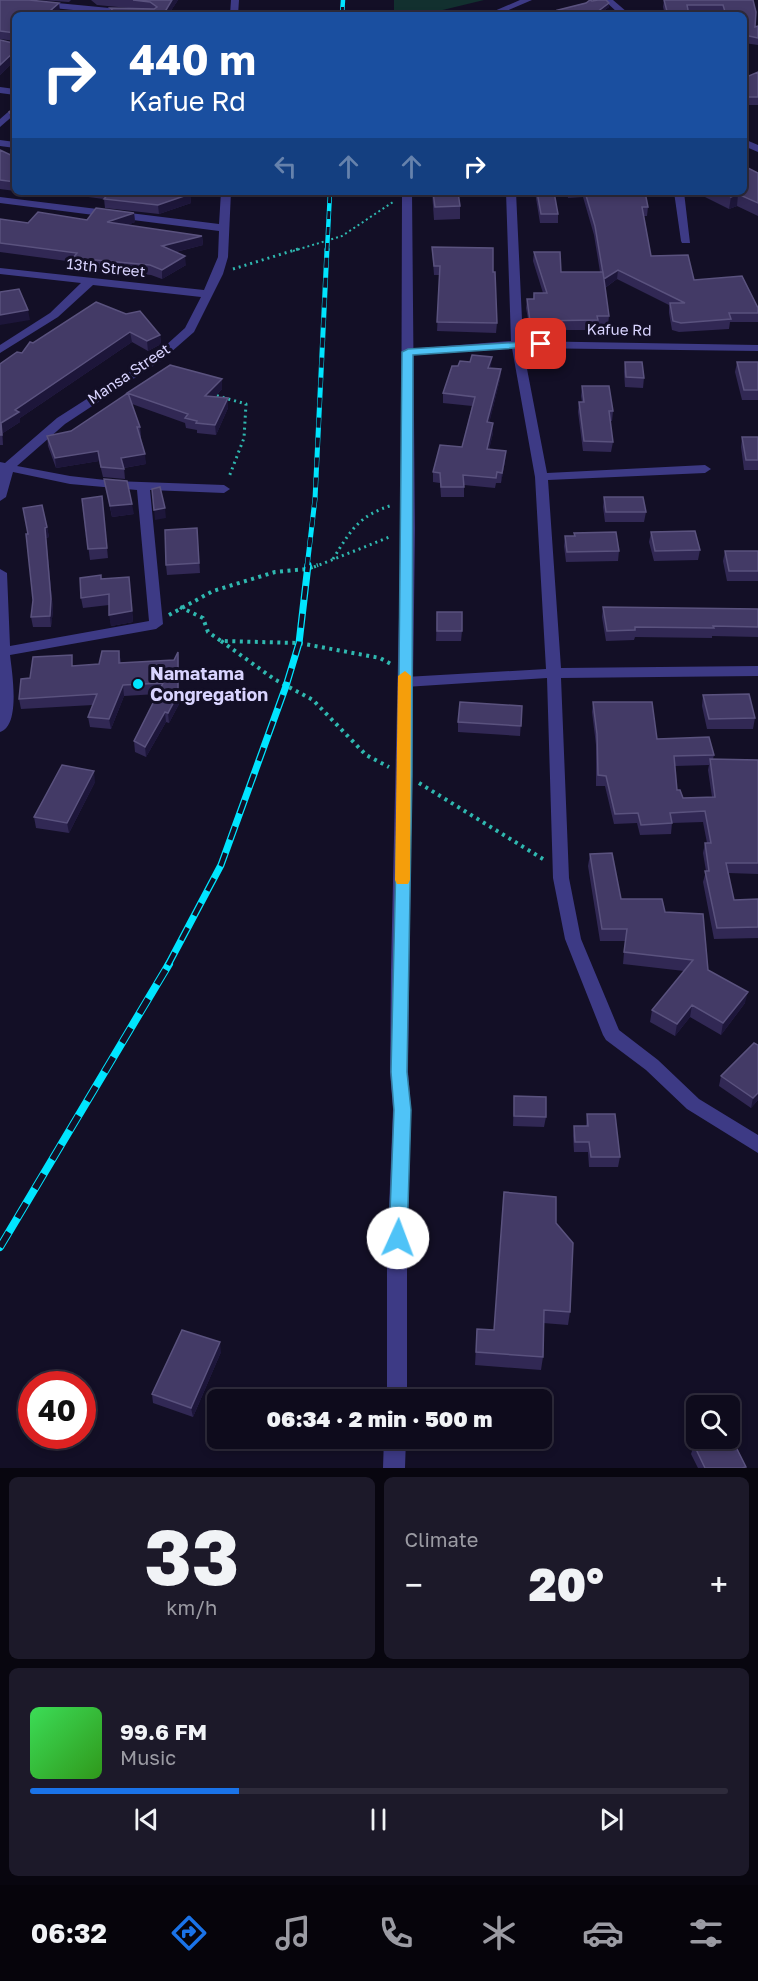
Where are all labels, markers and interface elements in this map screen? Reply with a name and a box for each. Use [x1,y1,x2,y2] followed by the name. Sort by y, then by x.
[129,34,256,84] text: 440 m
[30,36,108,114] icon: right
[129,85,246,117] text: Kafue Rd
[269,150,302,183] icon: left
[332,150,365,183] icon: ahead
[395,150,428,183] icon: ahead
[458,150,491,183] icon: right
[66,254,147,280] street label: 13th Street
[515,318,566,369] pin
[586,319,652,339] street label: Kafue Rd
[524,327,557,360] icon: arrive
[84,339,173,407] street label: Mansa Street
[150,662,268,705] place label: Namatama Congregation
[131,677,145,691] marker: Namatama Congregation
[366,1206,430,1270] position arrow
[18,1371,96,1449] speed limit sign: 40
[686,1395,740,1449] map controls
[686,1395,740,1449] button: search
[267,1405,492,1432] text: 06:34 · 2 min · 500 m
[144,1509,239,1602] text: 33
[405,1527,478,1551] text: Climate
[529,1557,604,1611] text: 20°
[405,1565,423,1604] text: −
[710,1565,728,1604] text: +
[166,1595,217,1619] text: km/h
[120,1718,207,1745] text: 99.6 FM
[120,1745,176,1769] text: Music
[130,1803,163,1836] icon: previous
[362,1803,395,1836] icon: pause
[595,1803,628,1836] icon: next
[168,1912,210,1954] icon: directions
[272,1912,314,1954] icon: music
[375,1912,417,1954] icon: phone
[478,1912,520,1954] icon: climate
[582,1912,624,1954] icon: car
[685,1912,727,1954] icon: filters
[31,1917,107,1949] text: 06:32

